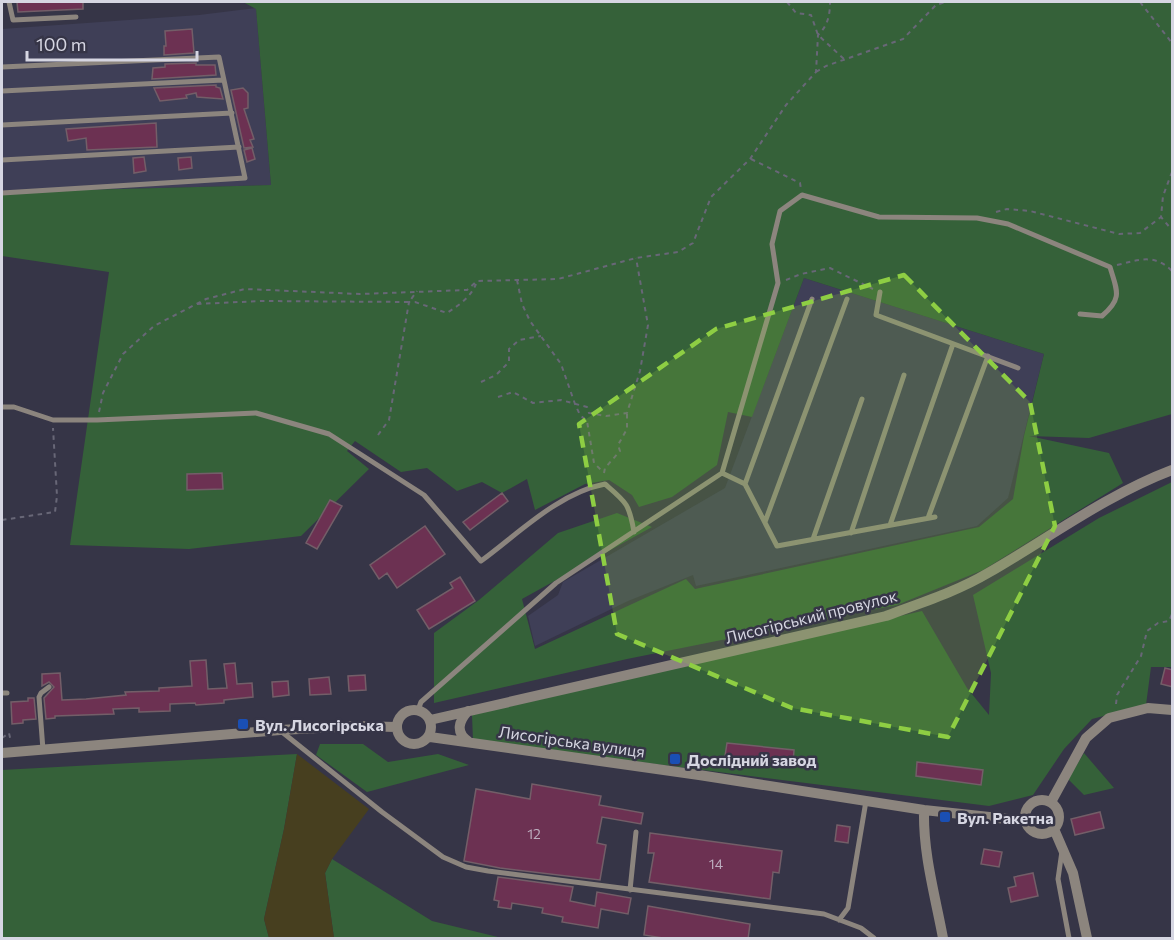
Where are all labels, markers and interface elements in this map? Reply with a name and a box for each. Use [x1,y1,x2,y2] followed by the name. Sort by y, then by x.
[27,24,196,62] scale bar
[36,33,86,55] text: 100 m
[723,585,900,647] street label: Лисогірський провулок
[255,715,384,734] place label: Вул. Лисогірська
[236,717,250,731] marker: Вул. Лисогірська
[498,721,646,761] street label: Лисогірська вулиця
[687,750,816,769] place label: Дослідний завод
[668,752,682,766] marker: Дослідний завод
[957,808,1053,827] place label: Вул. Ракетна
[938,810,952,824] marker: Вул. Ракетна
[527,825,541,842] house number: 12
[709,855,724,872] house number: 14

